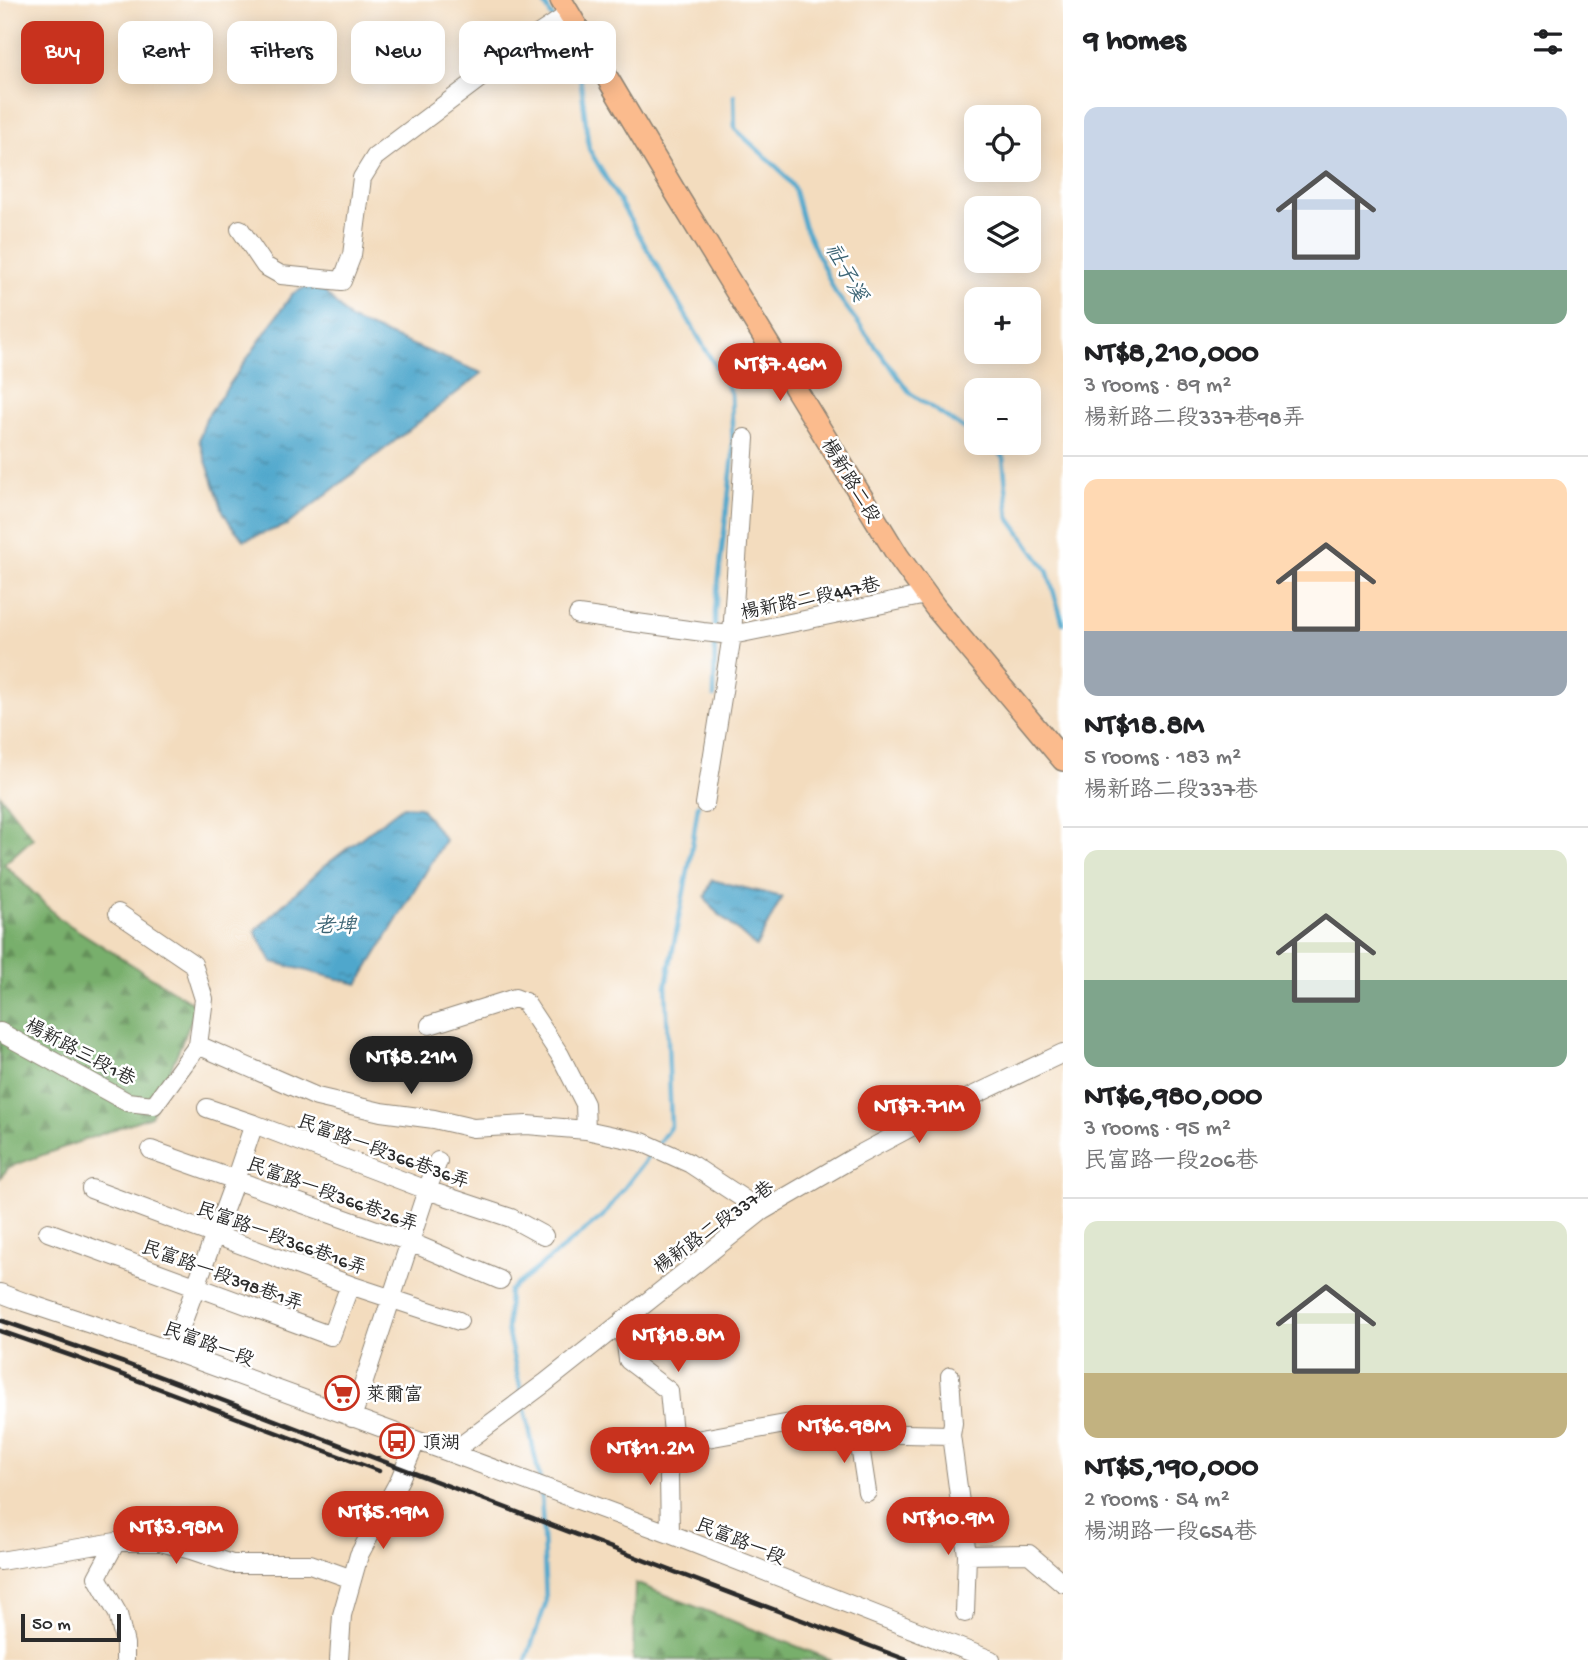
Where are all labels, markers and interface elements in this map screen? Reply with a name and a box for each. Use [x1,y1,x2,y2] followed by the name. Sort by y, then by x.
[21,21,104,84] chip: Buy
[118,21,213,84] chip: Rent
[227,21,337,84] chip: Filters
[351,21,445,84] chip: New
[459,21,616,84] chip: Apartment
[1529,23,1567,61] icon: filters
[1084,25,1186,60] text: 9 homes
[964,105,1041,455] map controls
[964,105,1041,182] button: locate
[1263,152,1389,278] icon: home
[964,196,1041,273] button: layers
[818,240,872,308] water label: 社子溪
[964,287,1041,364] button: +
[1084,338,1259,373] text: NT$8,210,000
[708,344,852,403] pin: NT$7.46M
[734,352,826,379] text: NT$7.46M
[1084,373,1231,400] text: 3 rooms · 89 m²
[964,378,1041,455] button: −
[1084,406,1305,433] text: 楊新路二段337巷98弄
[815,435,884,528] street label: 楊新路二段
[1263,524,1389,650] icon: home
[739,573,883,626] street label: 楊新路二段447巷
[1084,710,1204,745] text: NT$18.8M
[1084,745,1241,772] text: 5 rooms · 183 m²
[1084,778,1258,805] text: 楊新路二段337巷
[1263,895,1389,1021] icon: home
[314,914,358,941] water label: 老埤
[20,1014,139,1093] street label: 楊新路三段1巷
[339,1036,483,1096] pin: NT$8.21M
[366,1045,456,1072] text: NT$8.21M
[1084,1081,1262,1116] text: NT$6,980,000
[847,1086,991,1145] pin: NT$7.71M
[874,1094,964,1121] text: NT$7.71M
[294,1110,472,1195] street label: 民富路一段366巷36弄
[1084,1116,1231,1143] text: 3 rooms · 95 m²
[1084,1149,1258,1176] text: 民富路一段206巷
[243,1154,421,1238] street label: 民富路一段366巷26弄
[650,1177,780,1280] street label: 楊新路二段337巷
[193,1198,369,1282] street label: 民富路一段366巷16弄
[138,1236,306,1317] street label: 民富路一段398巷1弄
[1263,1266,1389,1392] icon: home
[606,1314,750,1374] pin: NT$18.8M
[159,1318,257,1373] street label: 民富路一段
[632,1323,724,1350] text: NT$18.8M
[323,1374,361,1412] supermarket icon: 萊爾富
[366,1384,423,1408] place label: 萊爾富
[772,1406,916,1465] pin: NT$6.98M
[797,1414,891,1441] text: NT$6.98M
[378,1422,416,1460] bus stop icon: 頂湖
[578,1428,722,1487] pin: NT$11.2M
[422,1433,460,1456] place label: 頂湖
[606,1436,694,1463] text: NT$11.2M
[1084,1452,1259,1487] text: NT$5,190,000
[1084,1487,1230,1514] text: 2 rooms · 54 m²
[311,1492,455,1551] pin: NT$5.19M
[876,1498,1020,1557] pin: NT$10.9M
[338,1500,428,1527] text: NT$5.19M
[104,1506,248,1566] pin: NT$3.98M
[902,1506,994,1533] text: NT$10.9M
[691,1514,788,1572] street label: 民富路一段
[129,1515,223,1542] text: NT$3.98M
[1084,1520,1257,1547] text: 楊湖路一段654巷
[21,1611,121,1643] scale bar
[32,1614,71,1637] text: 50 m

